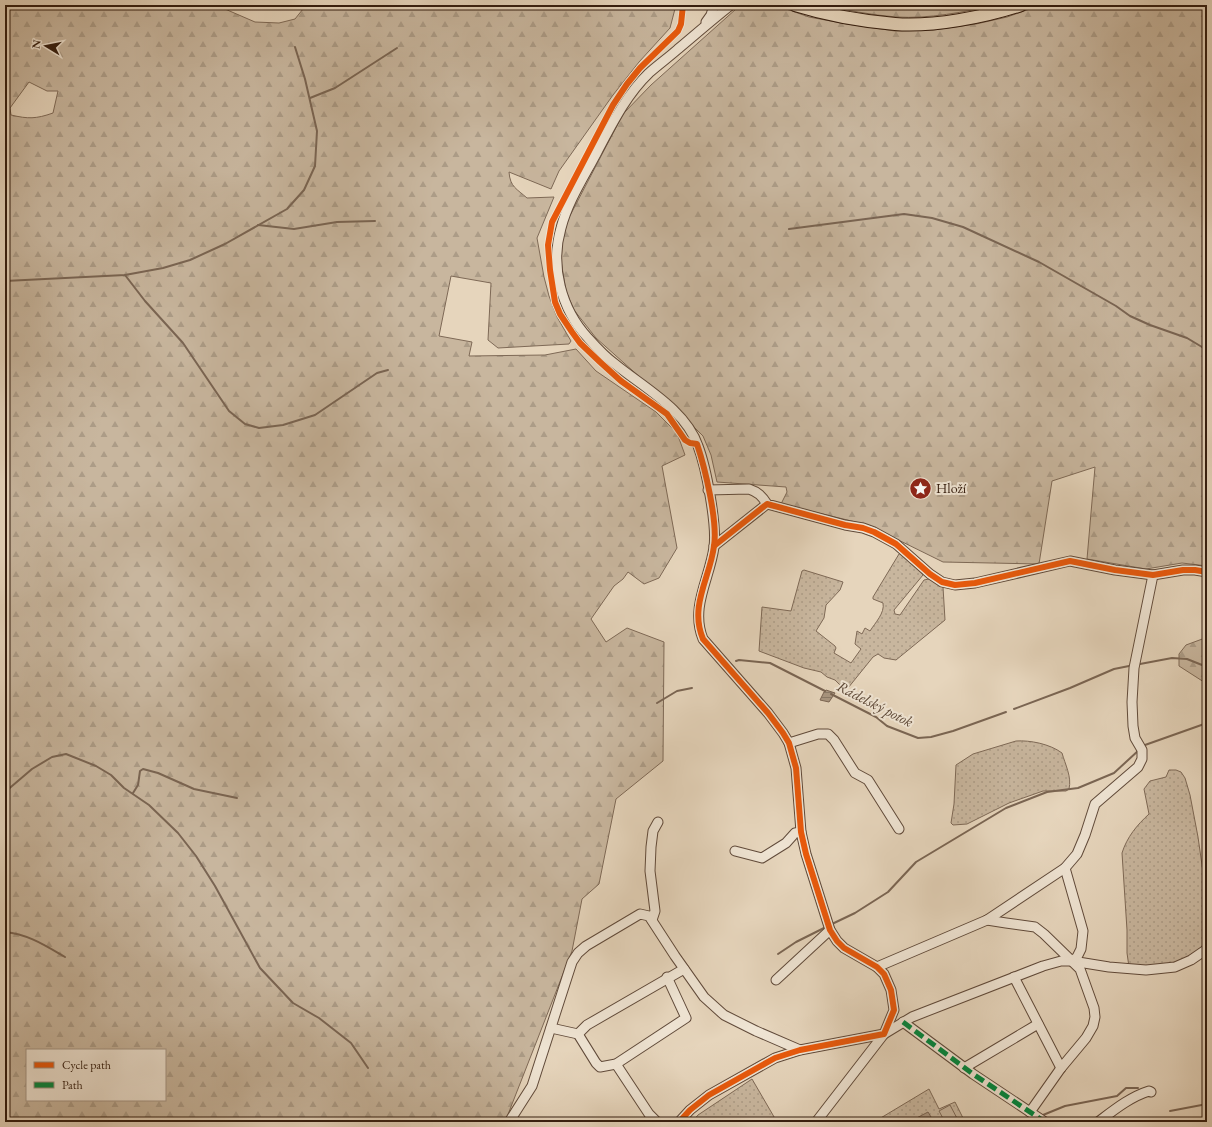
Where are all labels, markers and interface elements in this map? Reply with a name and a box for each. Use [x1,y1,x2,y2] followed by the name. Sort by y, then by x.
[26,26,66,66] north arrow
[28,39,44,50] text: N
[907,475,933,501] place icon: Hloží
[936,479,967,497] place label: Hloží
[834,676,917,731] water label: Rádelský potok
[26,1049,166,1101] legend
[62,1057,111,1073] text: Cycle path
[62,1077,83,1093] text: Path

